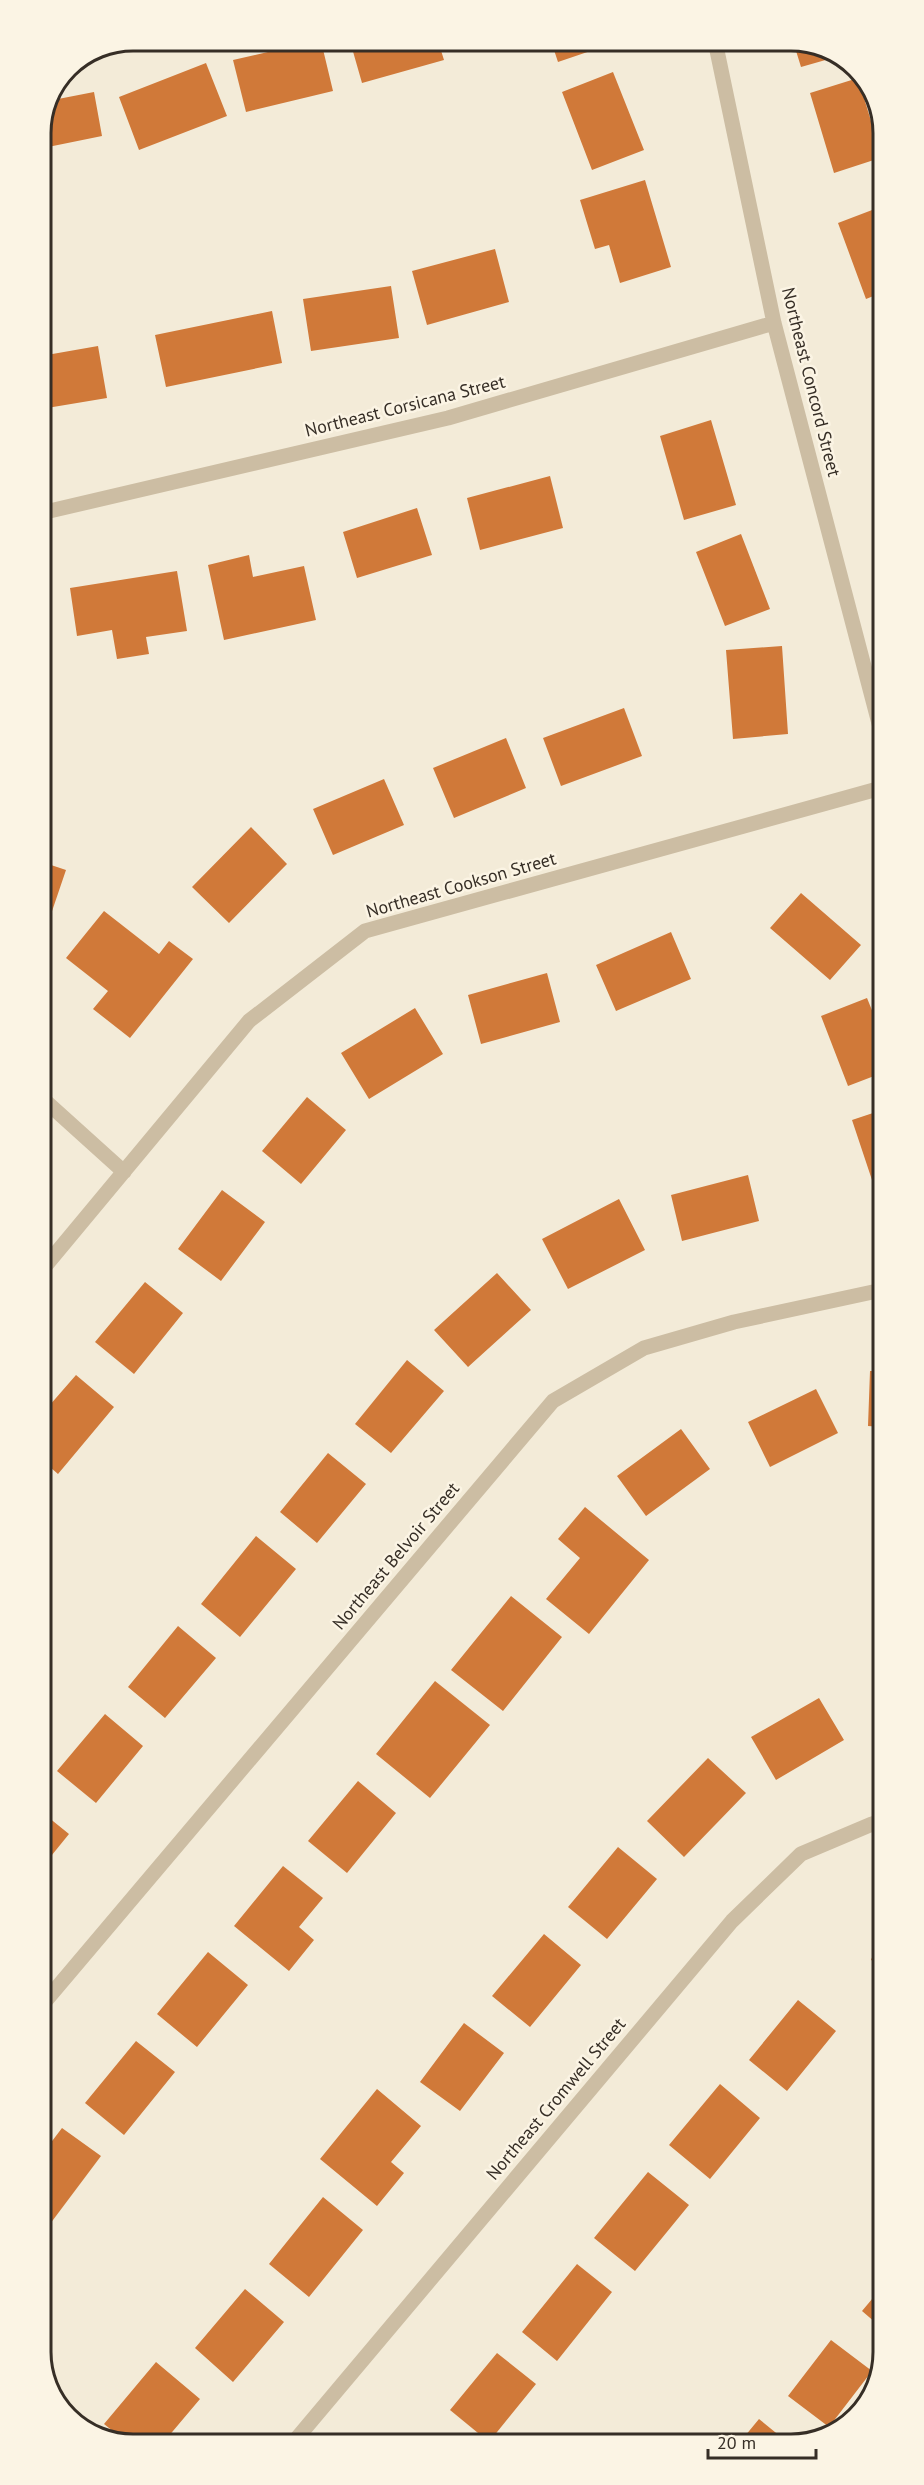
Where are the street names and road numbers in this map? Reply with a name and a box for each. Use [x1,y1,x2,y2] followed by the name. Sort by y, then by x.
[777,285,846,479] street label: Northeast Concord Street
[302,370,507,442] street label: Northeast Corsicana Street
[363,846,558,923] street label: Northeast Cookson Street
[327,1477,464,1634] street label: Northeast Belvoir Street
[481,2013,630,2184] street label: Northeast Cromwell Street

